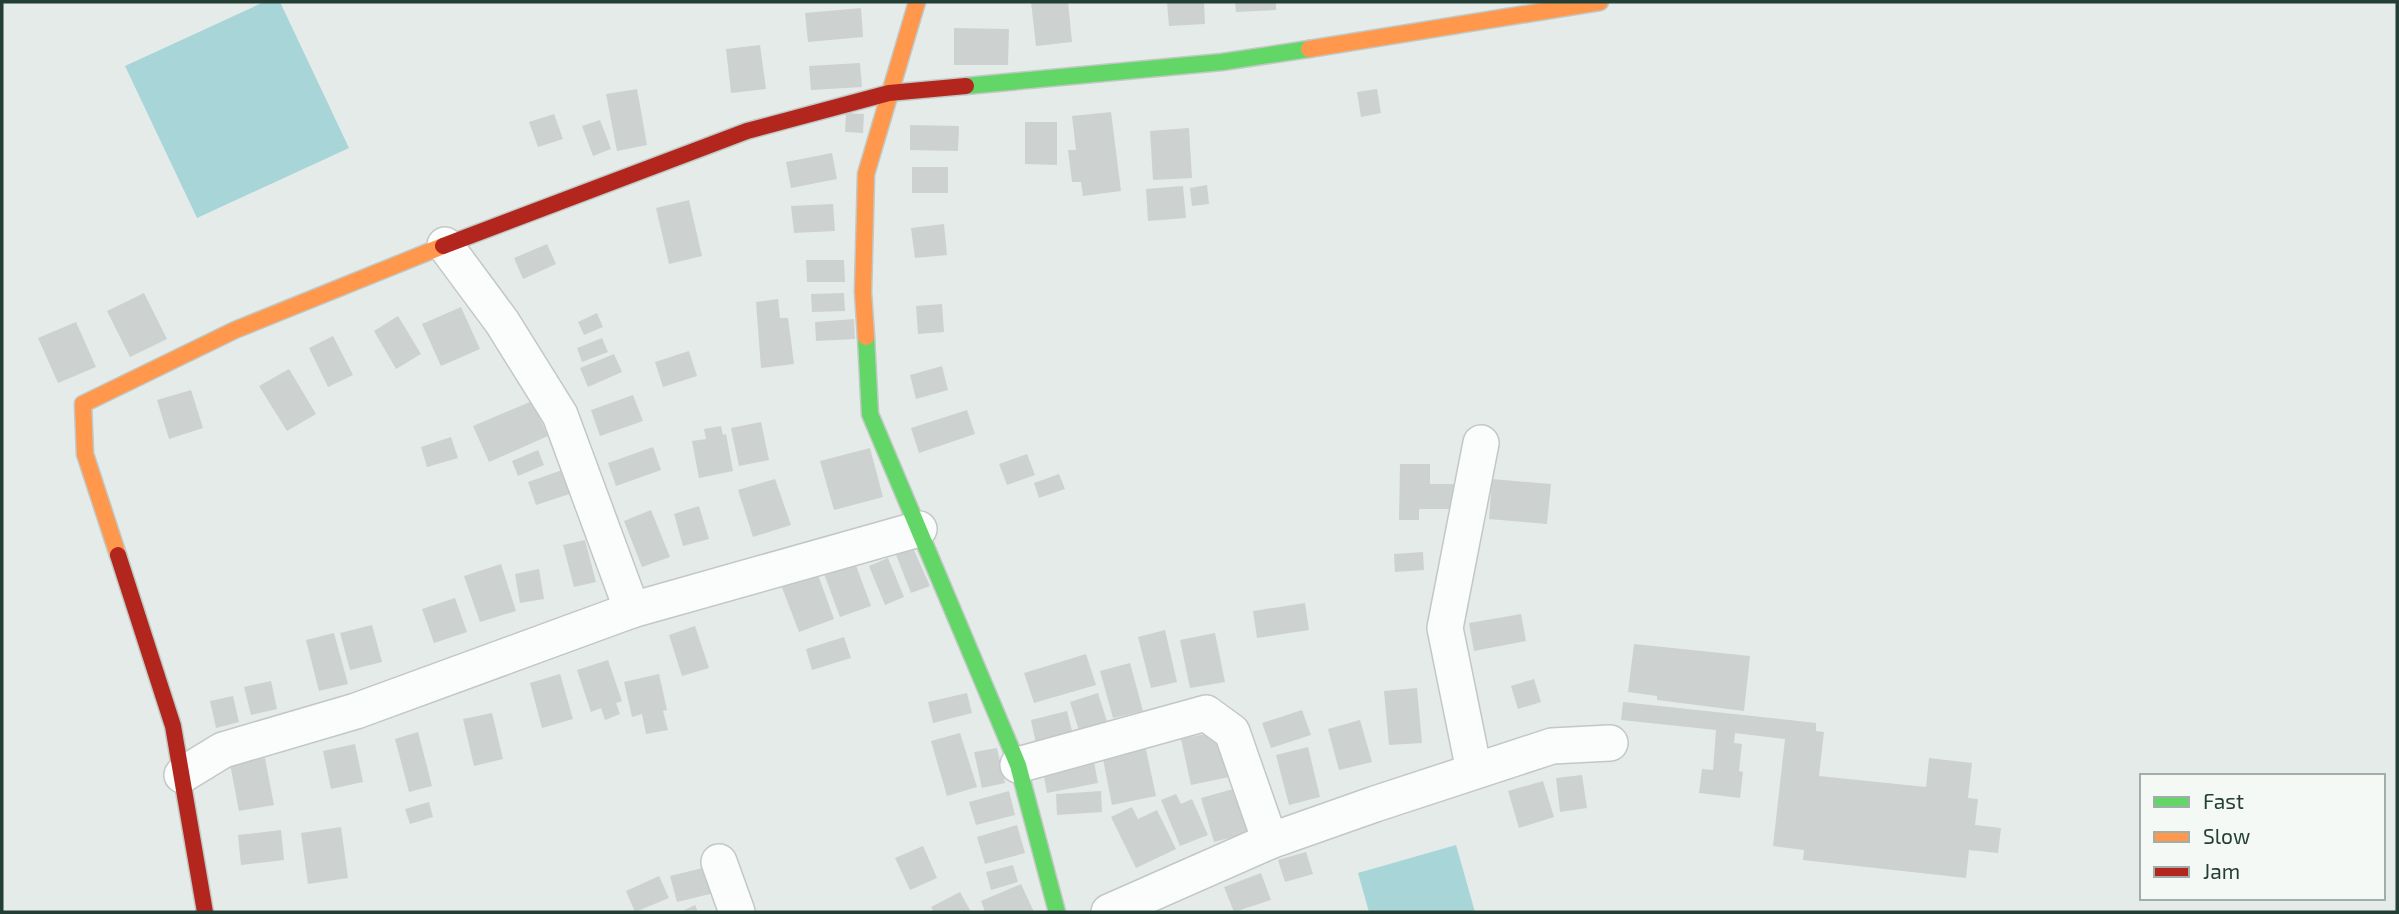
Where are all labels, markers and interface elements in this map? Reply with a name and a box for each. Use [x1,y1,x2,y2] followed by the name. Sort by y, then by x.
[2140,774,2385,900] legend
[2203,788,2244,813] text: Fast
[2203,823,2250,848] text: Slow
[2203,858,2240,883] text: Jam

